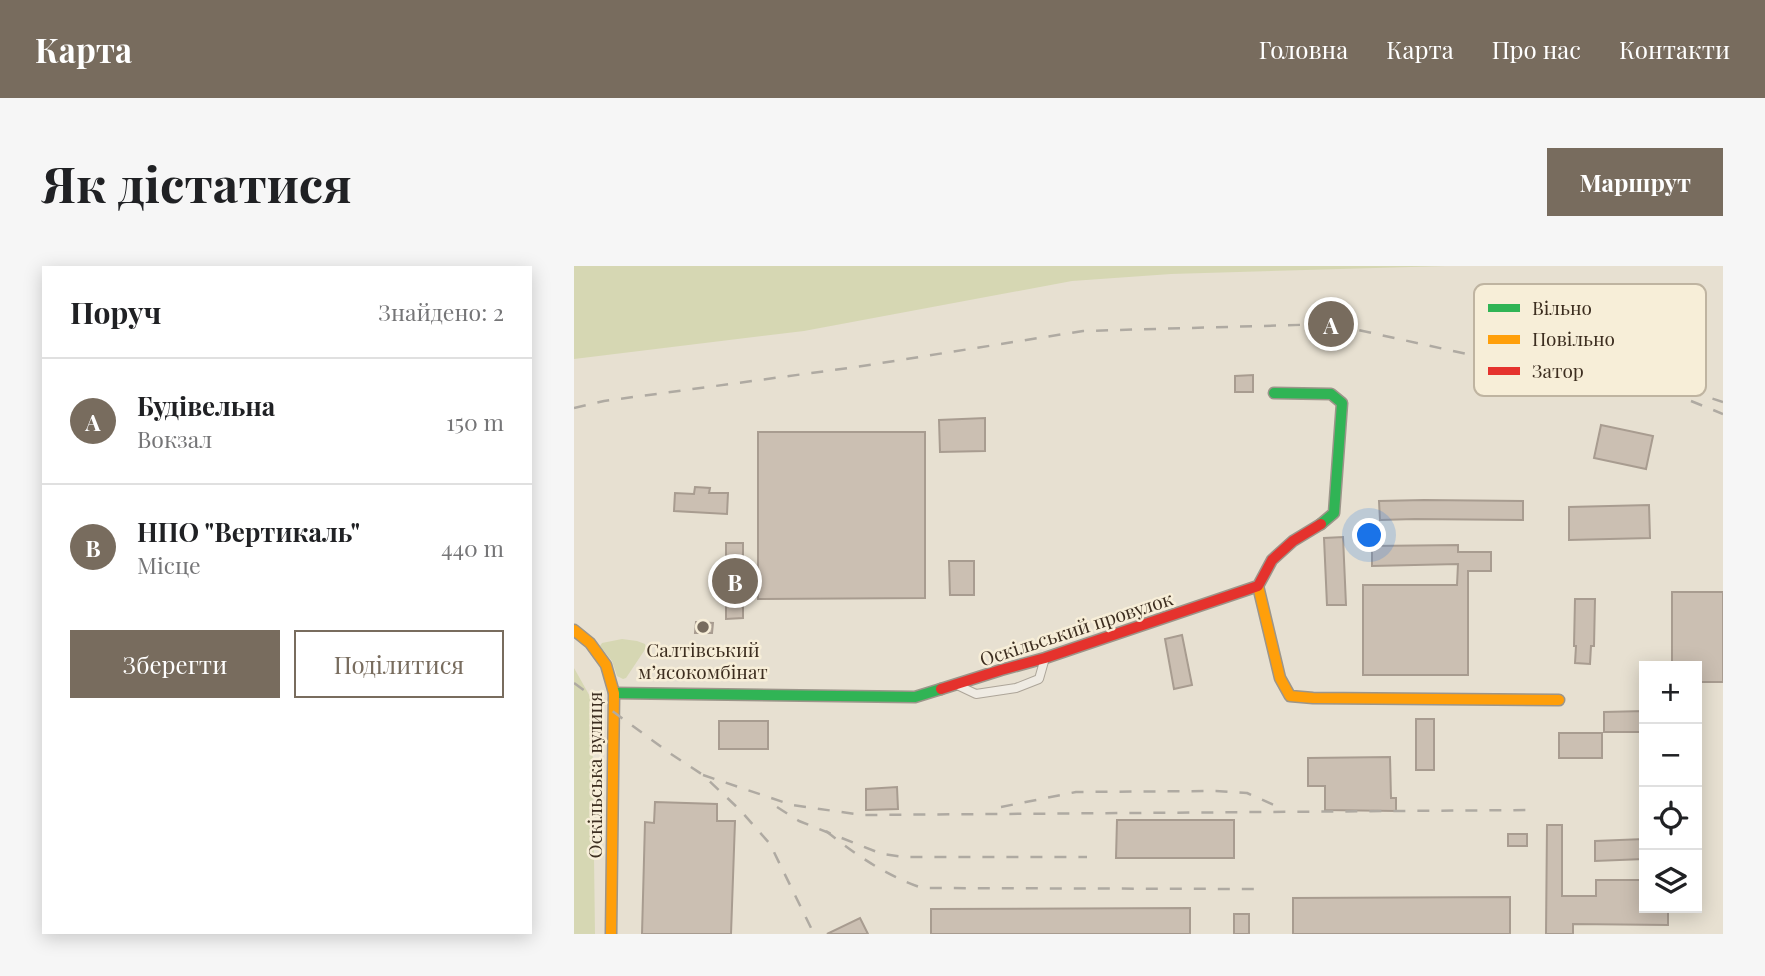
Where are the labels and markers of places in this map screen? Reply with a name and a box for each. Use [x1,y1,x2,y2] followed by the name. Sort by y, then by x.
[1308,298,1354,350] pin: A
[712,555,758,607] pin: B
[695,619,711,635] marker: Салтівський мʼясокомбінат
[638,636,768,684] place label: Салтівський мʼясокомбінат

